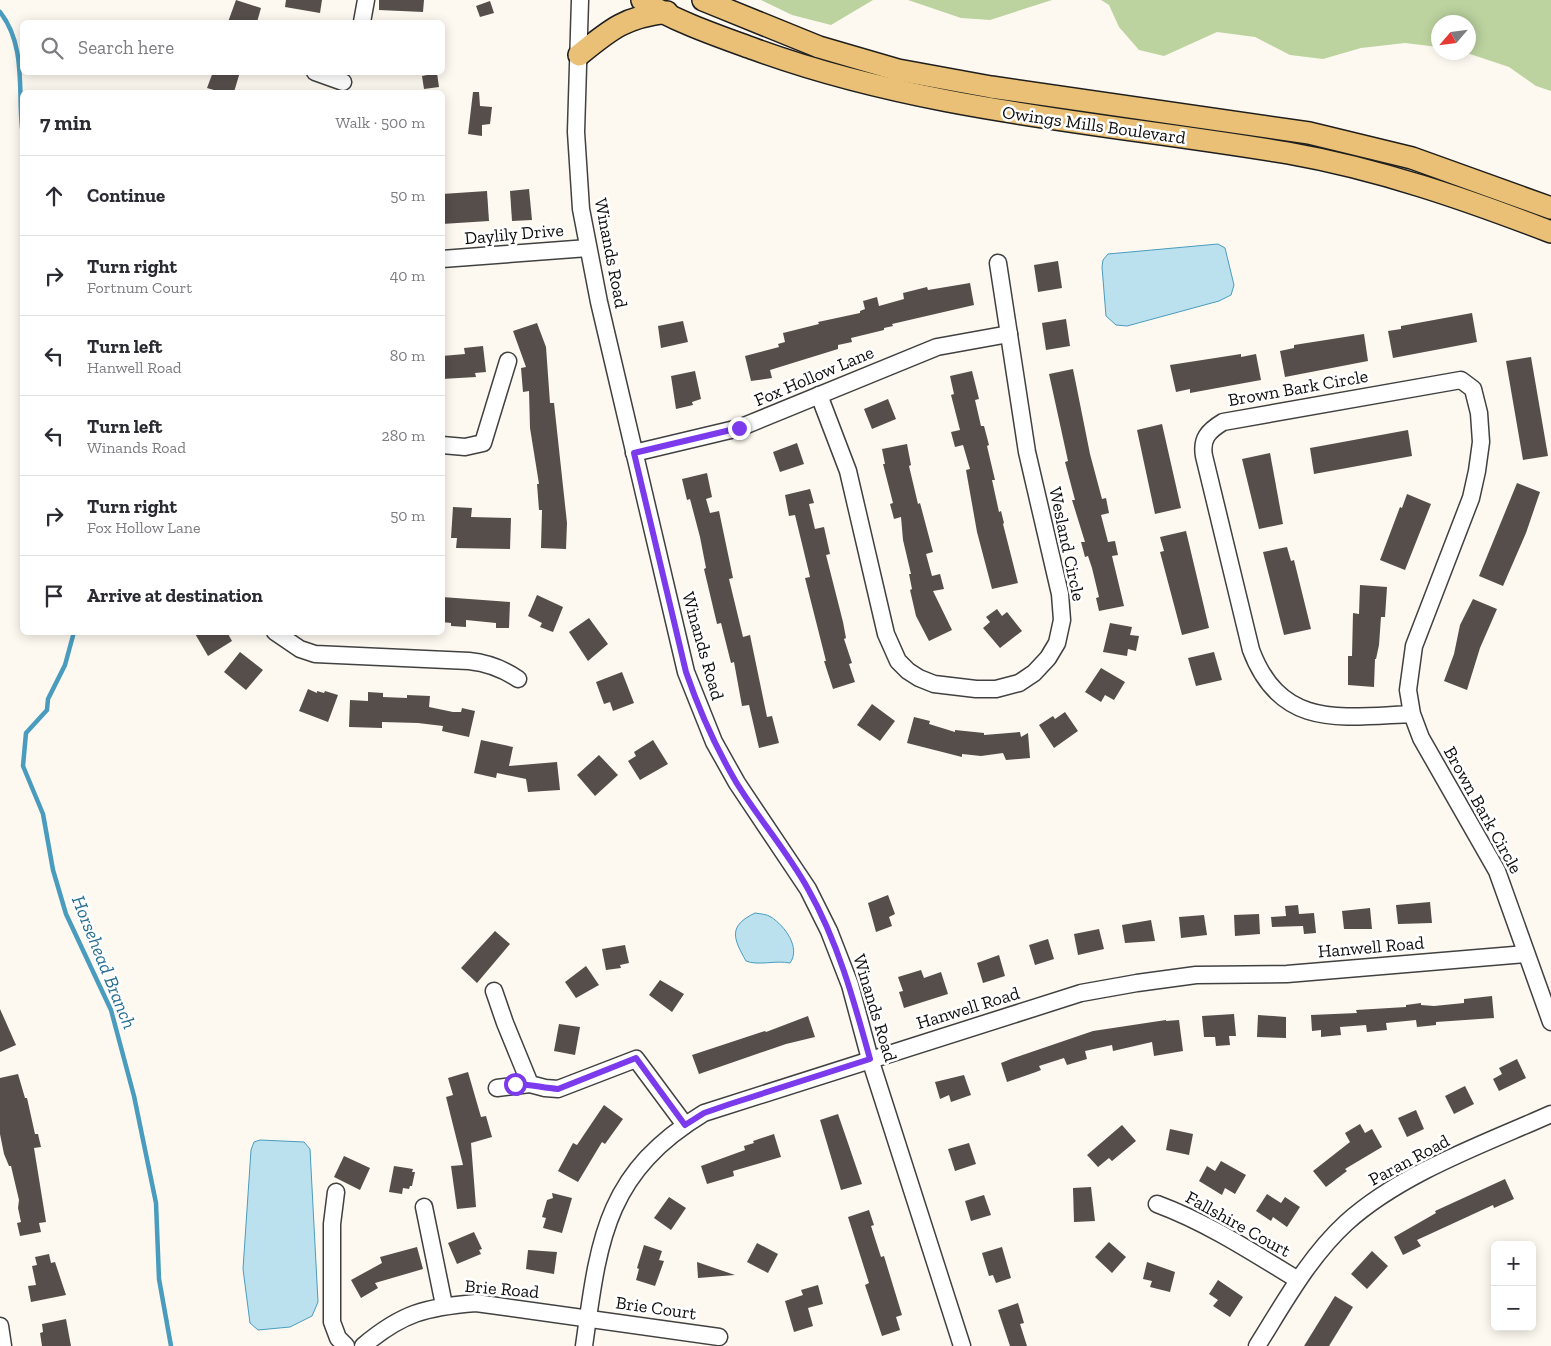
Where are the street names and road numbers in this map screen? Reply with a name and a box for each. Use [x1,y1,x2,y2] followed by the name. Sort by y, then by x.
[1001,101,1187,149] street label: Owings Mills Boulevard
[590,196,632,310] street label: Winands Road
[463,219,565,249] street label: Daylily Drive
[751,341,877,411] street label: Fox Hollow Lane
[1226,365,1370,411] street label: Brown Bark Circle
[1044,485,1090,603] street label: Wesland Circle
[677,589,729,703] street label: Winands Road
[1439,743,1527,877] street label: Brown Bark Circle
[1317,931,1425,963] street label: Hanwell Road
[848,952,902,1065] street label: Winands Road
[914,982,1022,1034] street label: Hanwell Road
[1365,1130,1453,1190] street label: Paran Road
[1182,1186,1295,1262] street label: Fallshire Court
[464,1275,540,1303] street label: Brie Road
[614,1291,698,1325] street label: Brie Court

